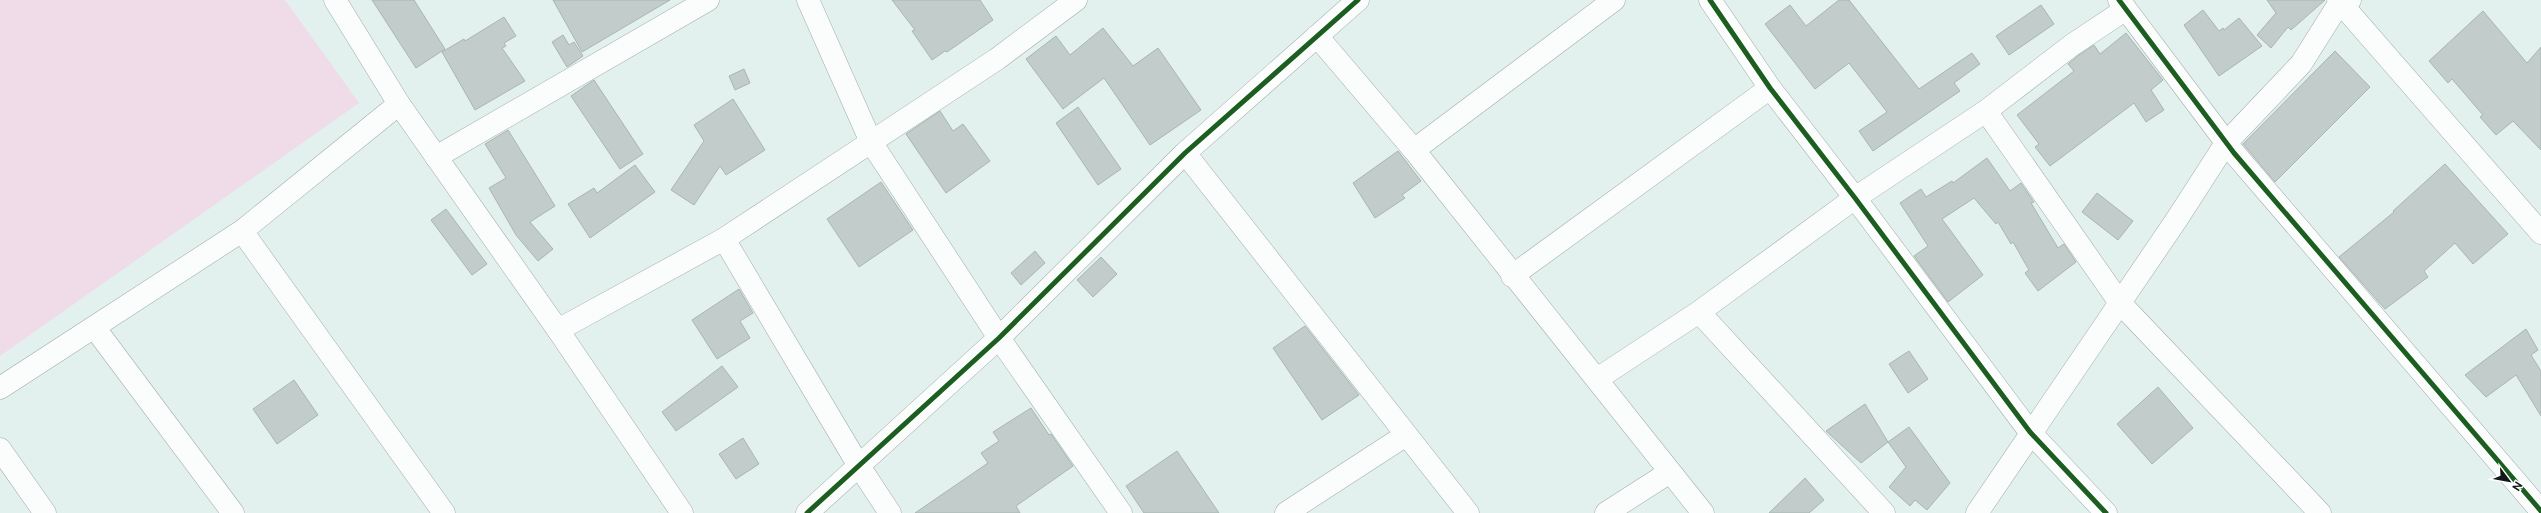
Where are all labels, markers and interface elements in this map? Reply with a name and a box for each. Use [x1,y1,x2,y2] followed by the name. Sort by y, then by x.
[2489,461,2529,501] north arrow
[2510,479,2525,493] text: N

